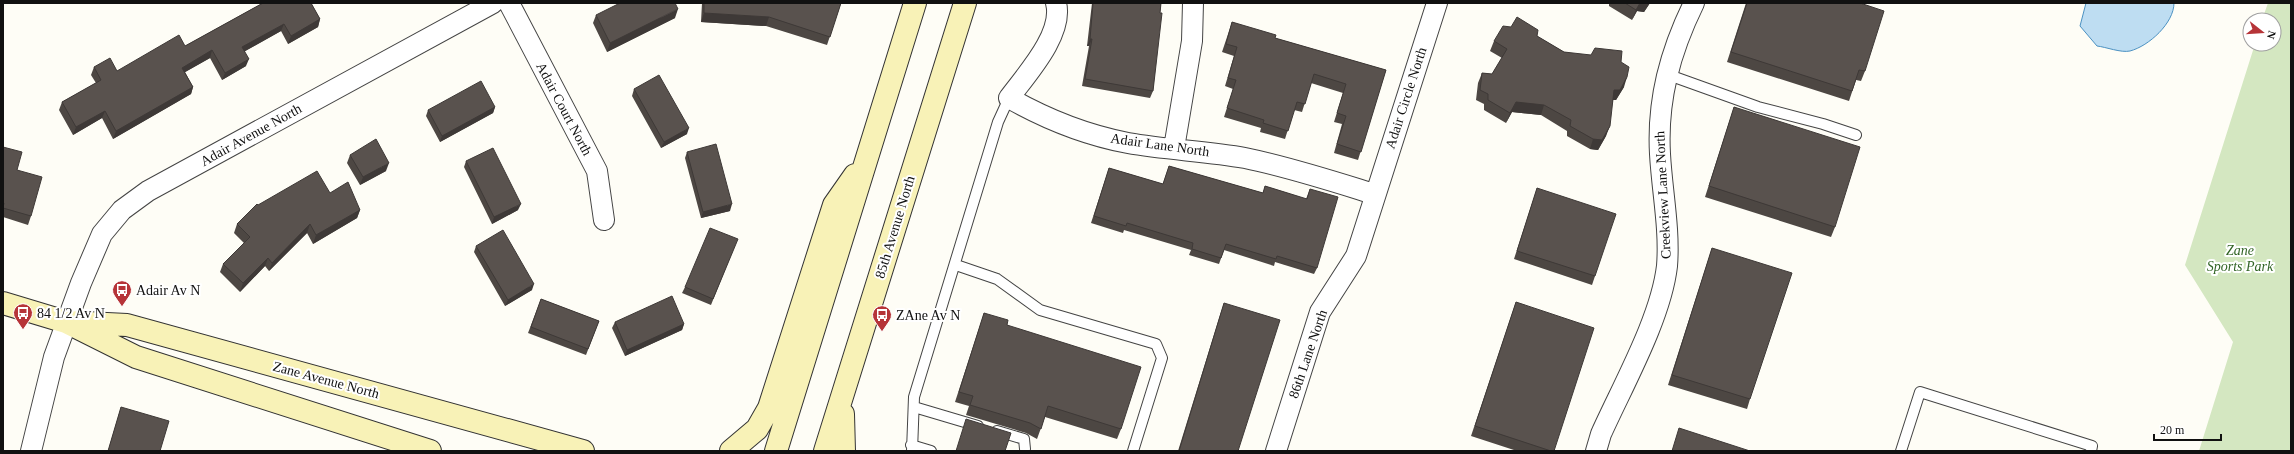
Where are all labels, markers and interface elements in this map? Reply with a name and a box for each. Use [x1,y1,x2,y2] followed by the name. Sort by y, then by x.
[2242,12,2282,52] north arrow
[2265,29,2278,41] text: N
[1383,45,1429,151] street label: Adair Circle North
[533,60,595,158] street label: Adair Court North
[198,101,304,169] street label: Adair Avenue North
[1110,131,1210,159] street label: Adair Lane North
[1652,131,1674,259] street label: Creekview Lane North
[872,174,918,280] street label: 85th Avenue North
[2207,243,2274,274] park label: Zane Sports Park
[111,279,133,307] bus stop icon: Adair Av N
[136,283,200,298] place label: Adair Av N
[12,302,34,330] bus stop icon: 84 1/2 Av N
[871,304,893,332] bus stop icon: ZAne Av N
[37,306,105,321] place label: 84 1/2 Av N
[896,308,960,323] place label: ZAne Av N
[1286,308,1330,400] street label: 86th Lane North
[271,359,381,401] street label: Zane Avenue North
[2154,416,2221,442] scale bar
[2160,423,2185,437] text: 20 m

